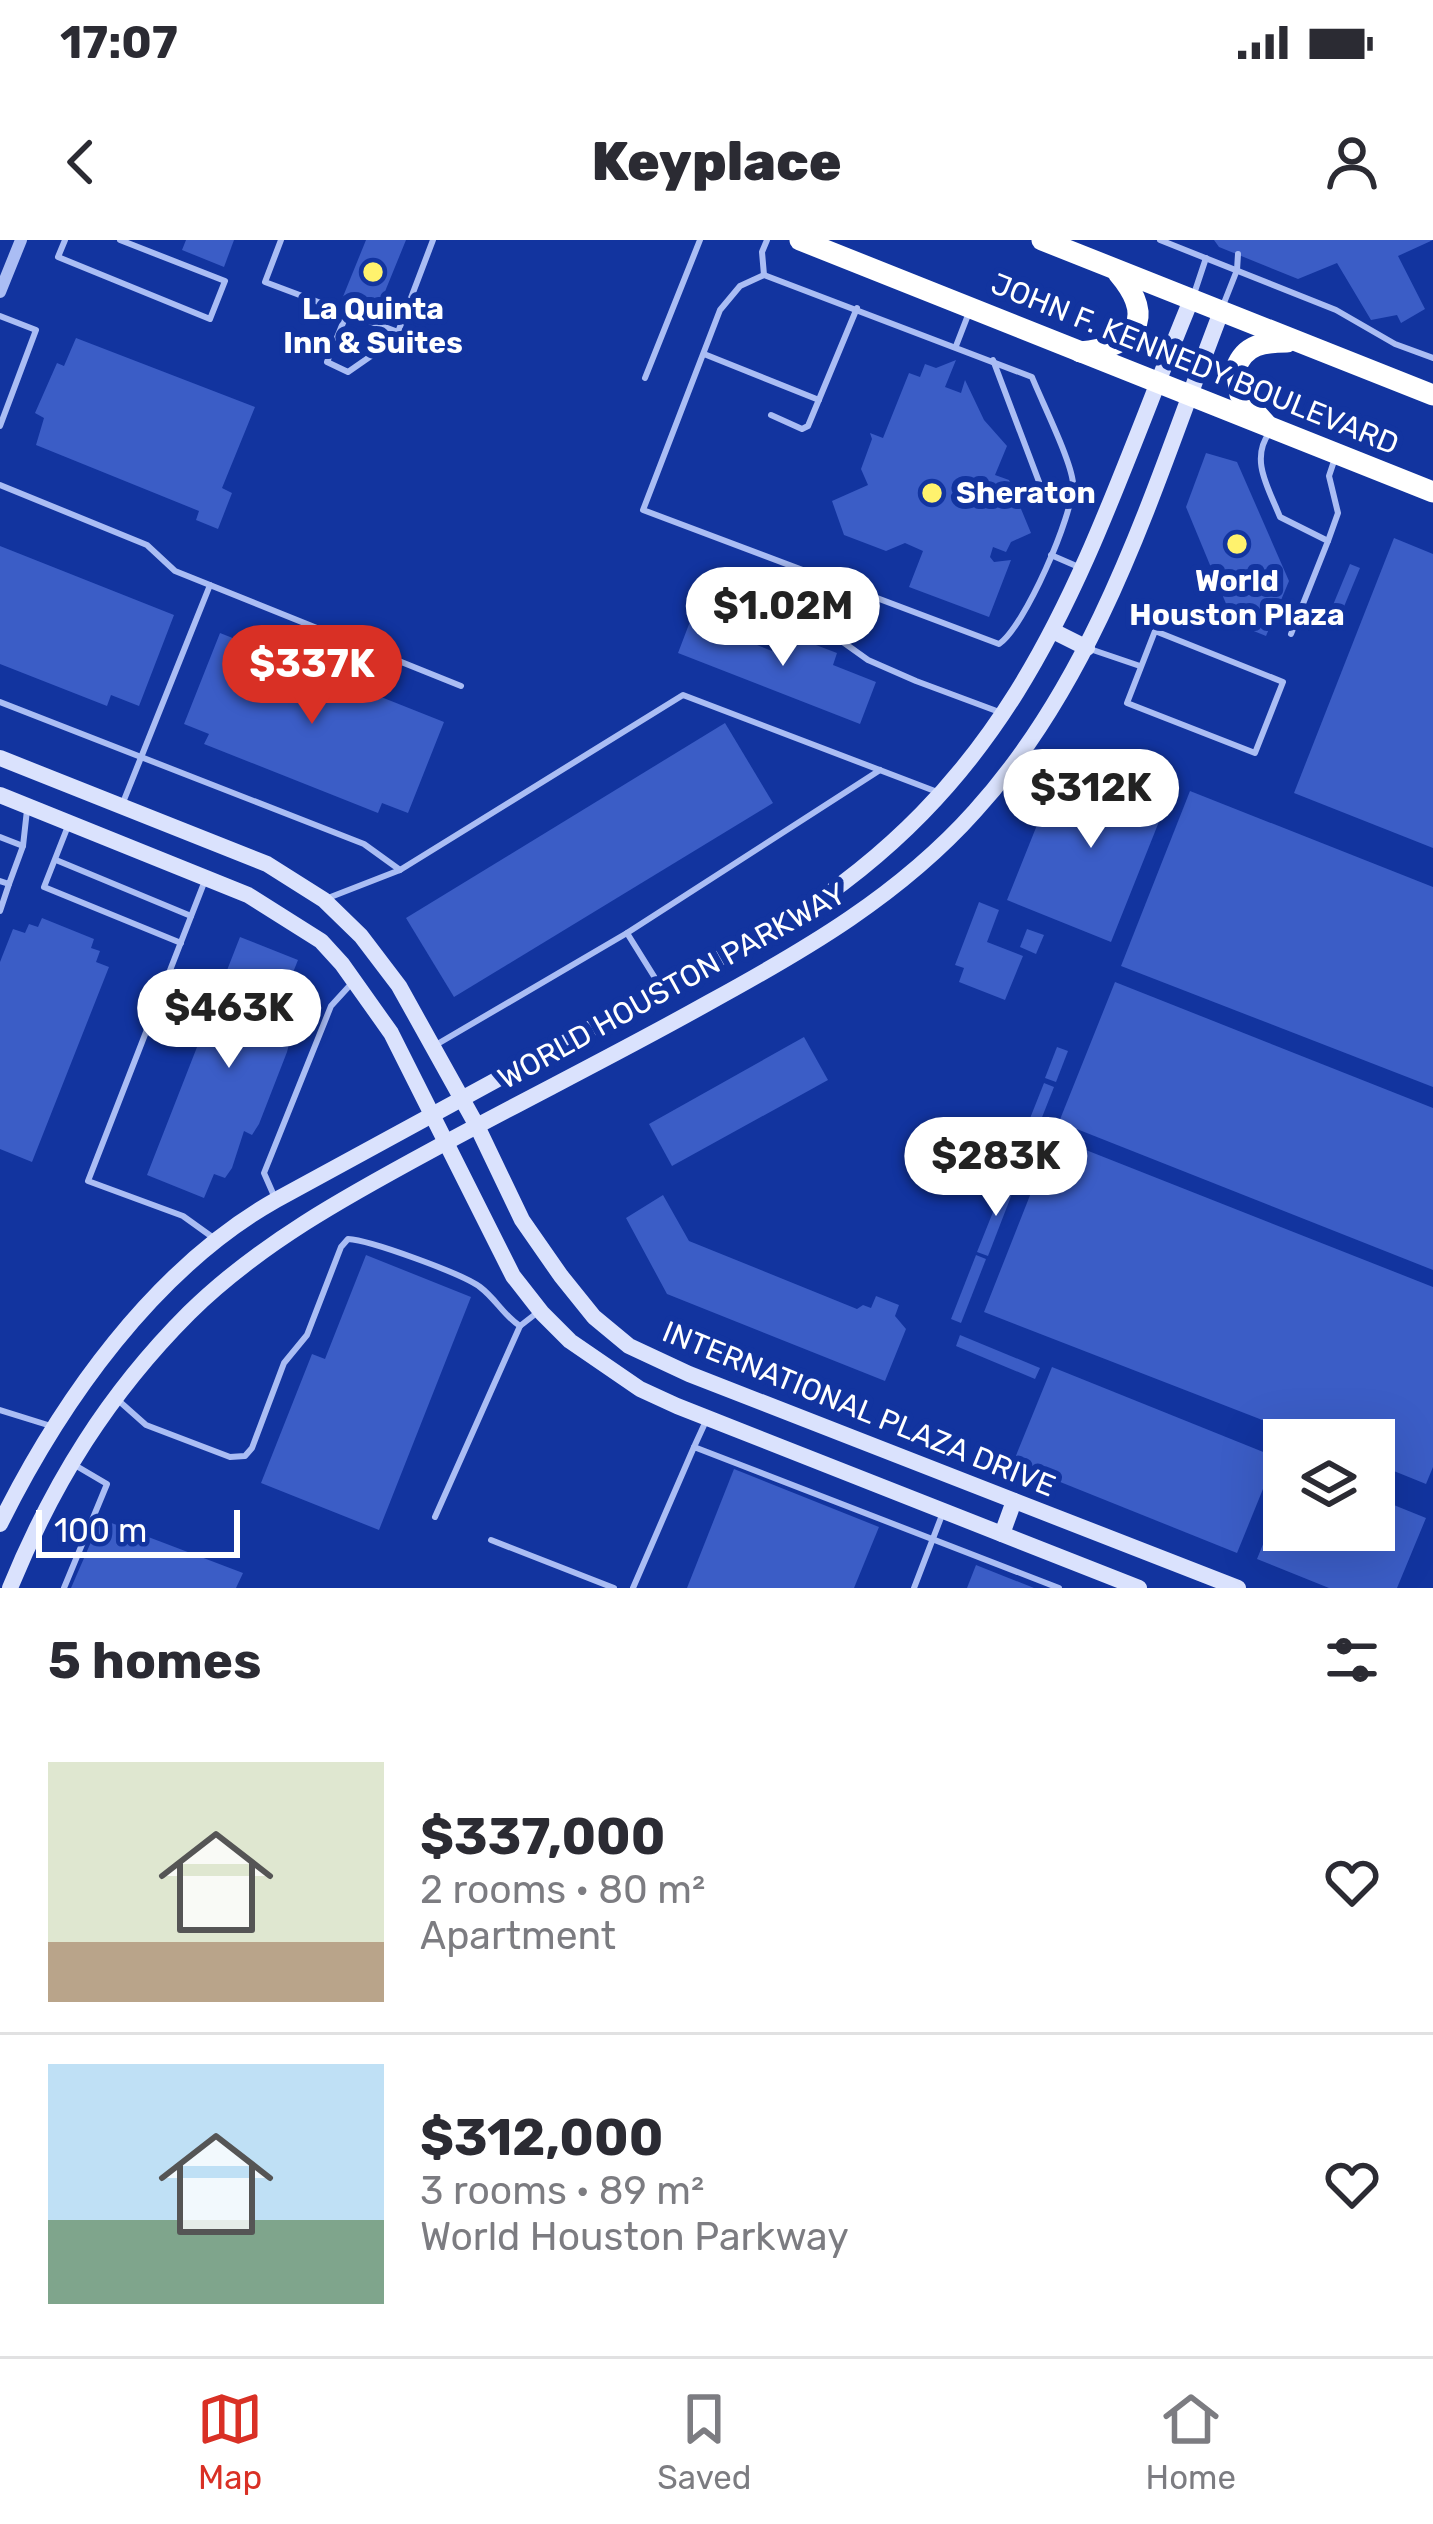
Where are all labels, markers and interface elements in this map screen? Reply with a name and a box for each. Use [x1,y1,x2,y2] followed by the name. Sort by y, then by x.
[60,16,178,69] text: 17:07
[48,129,114,195] icon: back
[1319,129,1385,195] icon: person
[591,130,842,194] text: Keyplace
[360,259,386,285] marker: La Quinta Inn & Suites
[986,266,1404,462] street label: JOHN F. KENNEDY BOULEVARD
[283,291,463,361] place label: La Quinta Inn & Suites
[956,475,1096,511] place label: Sheraton
[919,480,945,506] marker: Sheraton
[1224,531,1250,557] marker: World Houston Plaza
[1129,563,1345,633] place label: World Houston Plaza
[685,567,881,669] pin: $1.02M
[713,583,853,629] text: $1.02M
[228,625,396,727] pin: $337K
[249,641,375,687] text: $337K
[1007,749,1175,851] pin: $312K
[1030,765,1152,811] text: $312K
[492,875,852,1097] street label: WORLD HOUSTON PARKWAY
[145,969,313,1071] pin: $463K
[164,985,294,1031] text: $463K
[912,1117,1080,1219] pin: $283K
[931,1133,1061,1179] text: $283K
[657,1314,1061,1504] street label: INTERNATIONAL PLAZA DRIVE
[1263,1419,1395,1551] map controls
[1263,1419,1395,1551] button: layers
[36,1504,240,1557] scale bar
[54,1511,147,1550] text: 100 m
[1319,1627,1385,1693] icon: filters
[48,1630,261,1691] text: 5 homes
[420,1806,665,1867] text: $337,000
[144,1810,288,1954] icon: home
[1319,1849,1385,1915] icon: heart
[420,1867,705,1913] text: 2 rooms · 80 m²
[420,1913,616,1959] text: Apartment
[420,2107,663,2168] text: $312,000
[144,2112,288,2256] icon: home
[1319,2151,1385,2217] icon: heart
[420,2168,704,2214] text: 3 rooms · 89 m²
[420,2214,849,2260] text: World Houston Parkway
[197,2386,263,2497] tab: Map
[657,2386,751,2497] tab: Saved
[1146,2386,1236,2497] tab: Home

